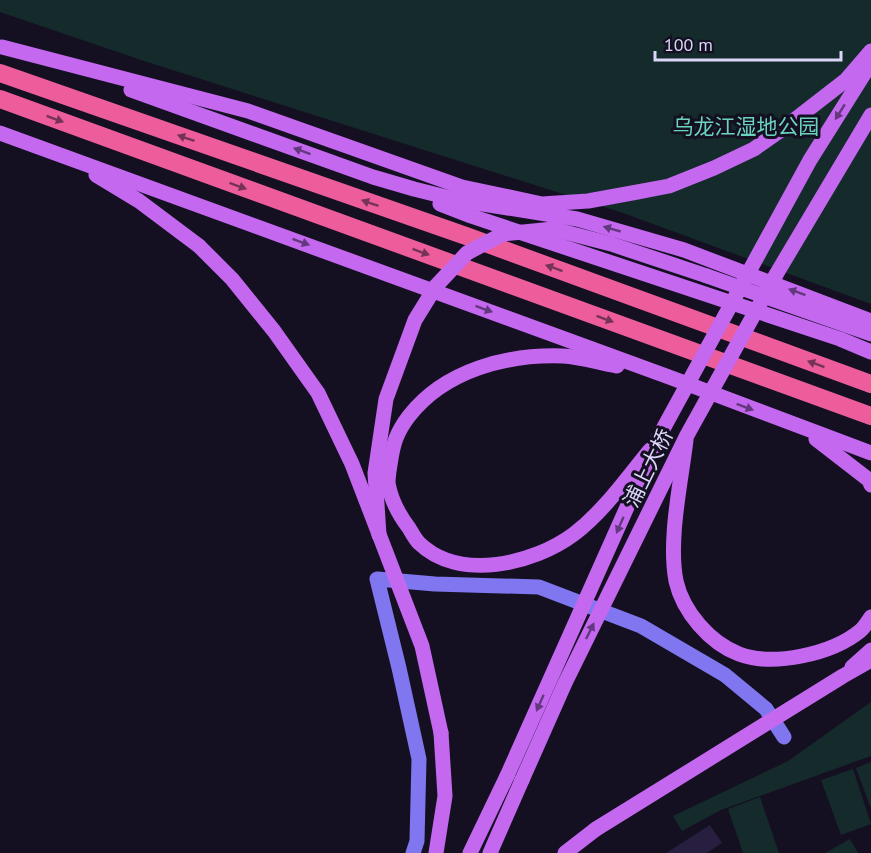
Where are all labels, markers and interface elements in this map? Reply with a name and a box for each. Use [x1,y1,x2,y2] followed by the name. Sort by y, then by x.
[655,24,841,62] scale bar
[664,33,713,56] text: 100 m
[834,104,845,120] one-way arrow
[673,113,820,140] park label: 乌龙江湿地公园
[46,115,64,124] one-way arrow
[177,133,195,143] one-way arrow
[293,146,311,156] one-way arrow
[229,182,247,192] one-way arrow
[361,197,379,207] one-way arrow
[603,224,621,233] one-way arrow
[292,238,310,248] one-way arrow
[413,248,431,258] one-way arrow
[545,263,563,273] one-way arrow
[788,287,806,297] one-way arrow
[475,305,493,315] one-way arrow
[596,314,614,324] one-way arrow
[807,358,825,368] one-way arrow
[736,402,754,412] one-way arrow
[617,424,679,512] street label: 浦上大桥
[615,516,624,533] one-way arrow
[586,623,595,640] one-way arrow
[535,694,545,712] one-way arrow

